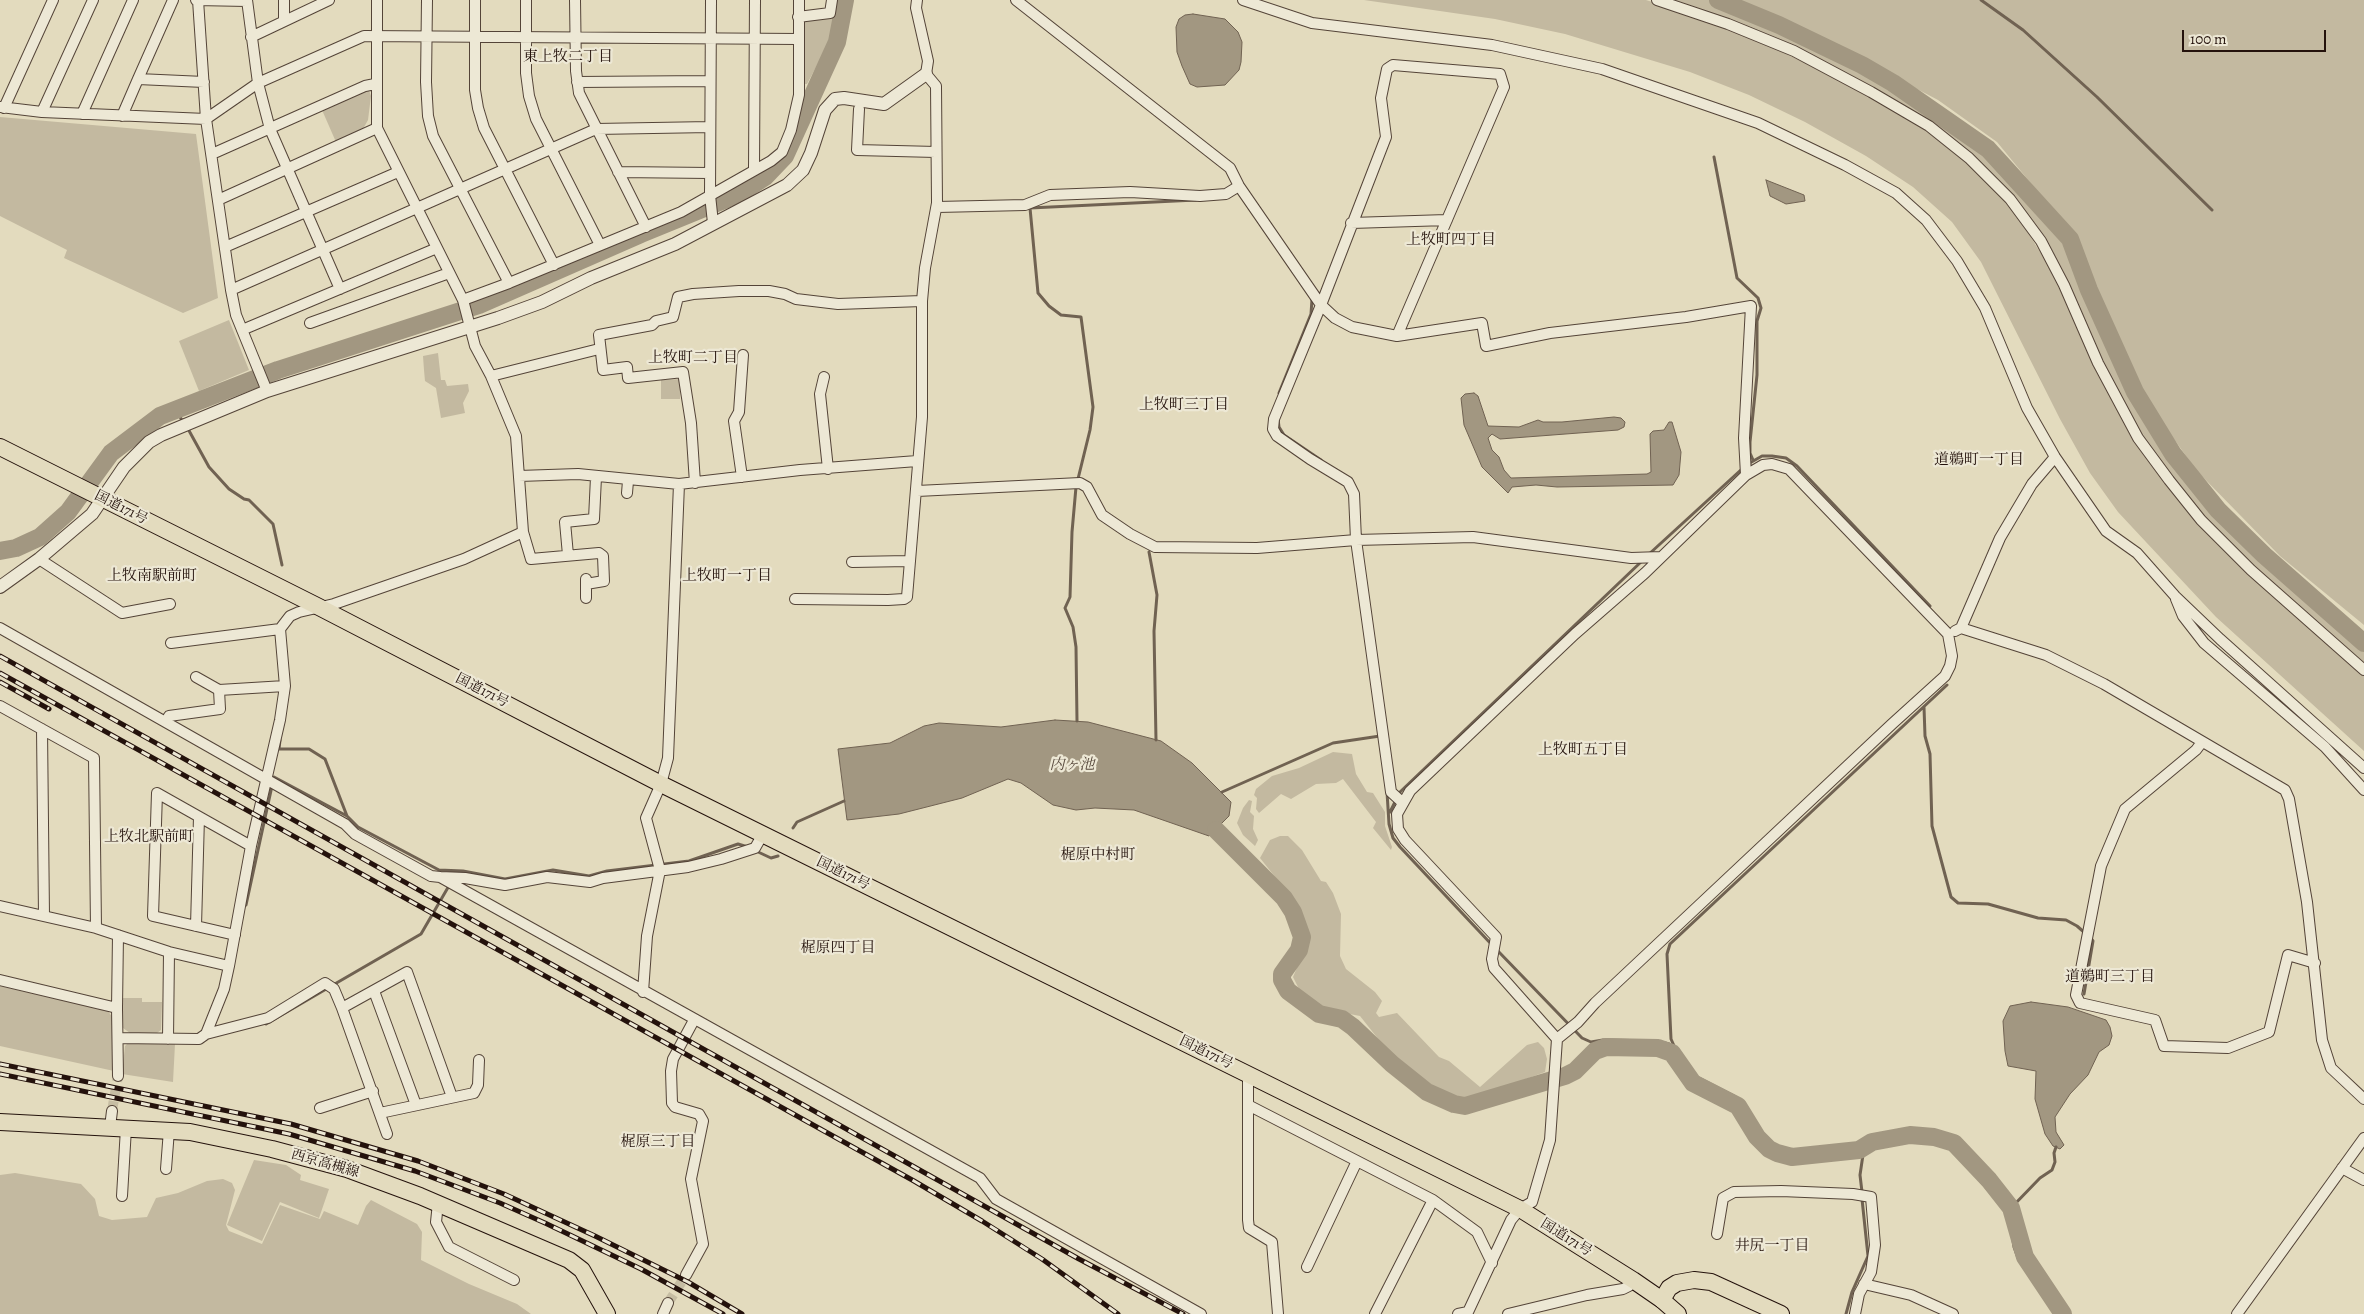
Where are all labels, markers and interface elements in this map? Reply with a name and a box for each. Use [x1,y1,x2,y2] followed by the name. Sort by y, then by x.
[2184,20,2328,52] scale bar
[2190,29,2227,49] text: 100 m
[523,48,613,66] district label: 東上牧二丁目
[1406,231,1496,249] district label: 上牧町四丁目
[648,349,738,367] district label: 上牧町二丁目
[1139,396,1229,414] district label: 上牧町三丁目
[1934,451,2024,469] district label: 道鵜町一丁目
[92,487,150,529] street label: 国道171号
[107,567,197,585] district label: 上牧南駅前町
[682,567,772,585] district label: 上牧町一丁目
[453,670,511,712] street label: 国道171号
[1538,741,1628,759] district label: 上牧町五丁目
[1050,756,1094,774] water label: 内ヶ池
[104,828,194,846] district label: 上牧北駅前町
[1061,846,1135,864] district label: 梶原中村町
[813,854,873,894] street label: 国道171号
[801,939,875,957] district label: 梶原四丁目
[2065,968,2155,986] district label: 道鵜町三丁目
[1176,1033,1236,1073] street label: 国道171号
[621,1133,695,1151] district label: 梶原三丁目
[289,1146,361,1182] street label: 西京高槻線
[1537,1216,1595,1260] street label: 国道171号
[1735,1237,1809,1255] district label: 井尻一丁目

